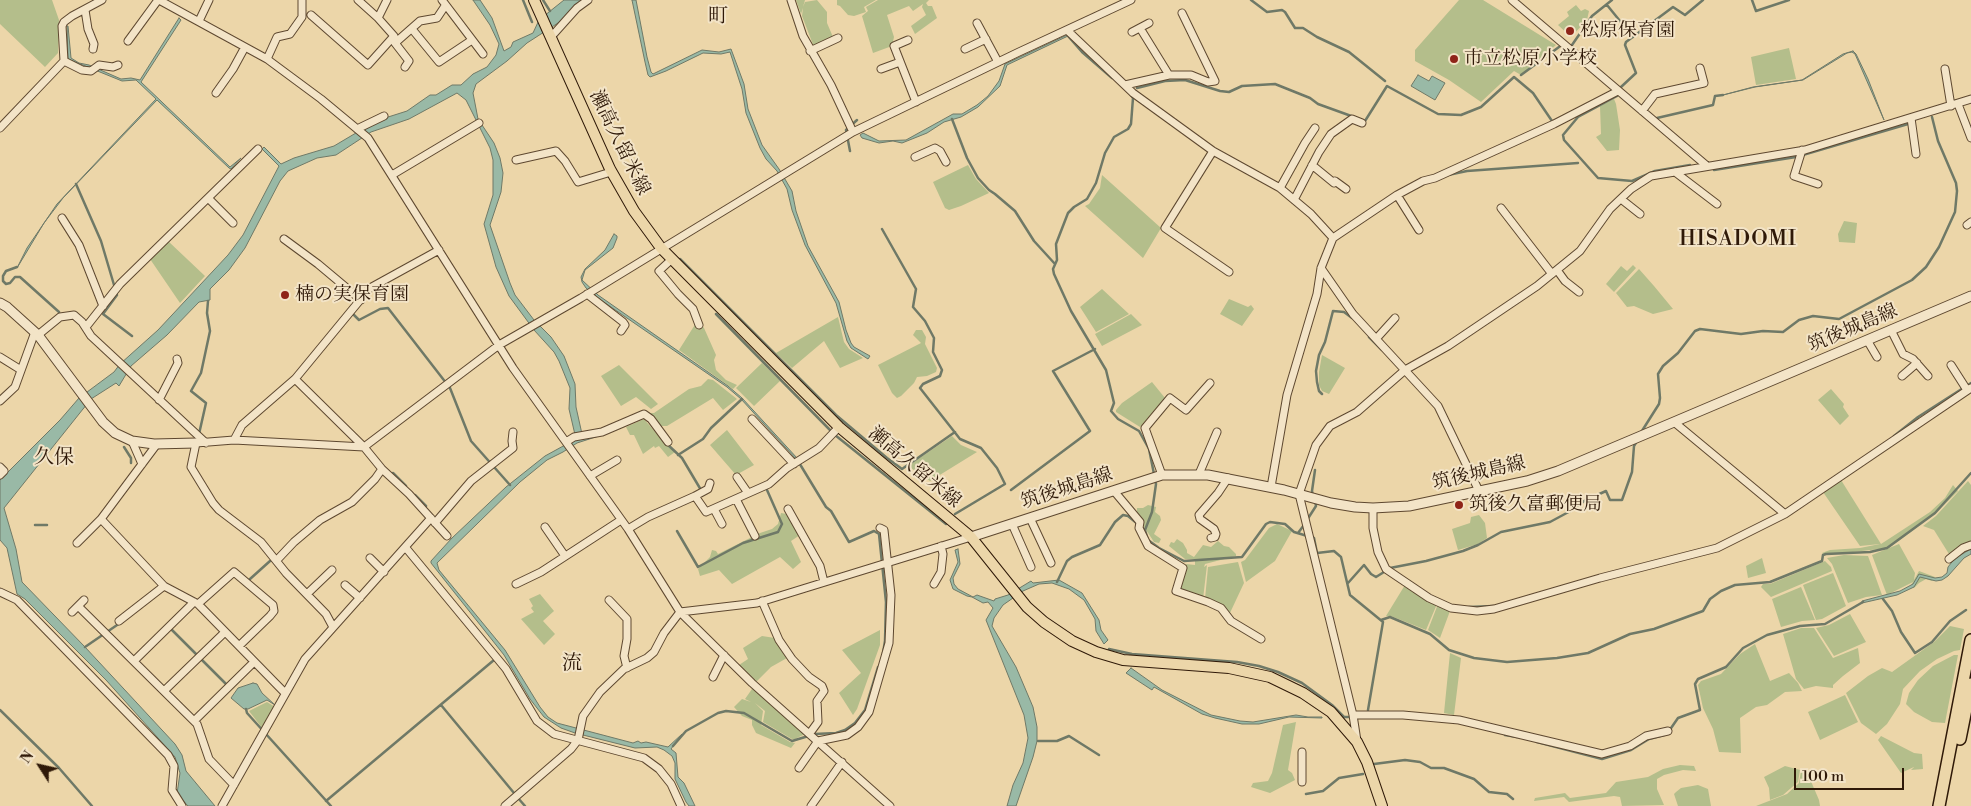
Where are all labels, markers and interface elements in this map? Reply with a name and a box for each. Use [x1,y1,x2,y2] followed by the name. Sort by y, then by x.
[708,5,728,29] district label: 町
[1580,20,1675,42] place label: 松原保育園
[1564,25,1576,37] marker: 松原保育園
[1464,48,1597,70] place label: 市立松原小学校
[1448,53,1460,65] marker: 市立松原小学校
[584,87,654,199] street label: 瀬高久留米線
[1678,227,1798,253] district label: HISADOMI
[295,284,409,306] place label: 楠の実保育園
[279,289,291,301] marker: 楠の実保育園
[1805,300,1901,358] street label: 筑後城島線
[863,423,965,513] street label: 瀬高久留米線
[34,446,74,470] district label: 久保
[1430,452,1528,496] street label: 筑後城島線
[1018,463,1116,515] street label: 筑後城島線
[1469,494,1602,516] place label: 筑後久富郵便局
[1453,499,1465,511] marker: 筑後久富郵便局
[562,652,582,676] district label: 流
[15,741,65,791] north arrow
[17,748,38,767] text: N
[1796,758,1906,790] scale bar
[1802,767,1844,786] text: 100 m

